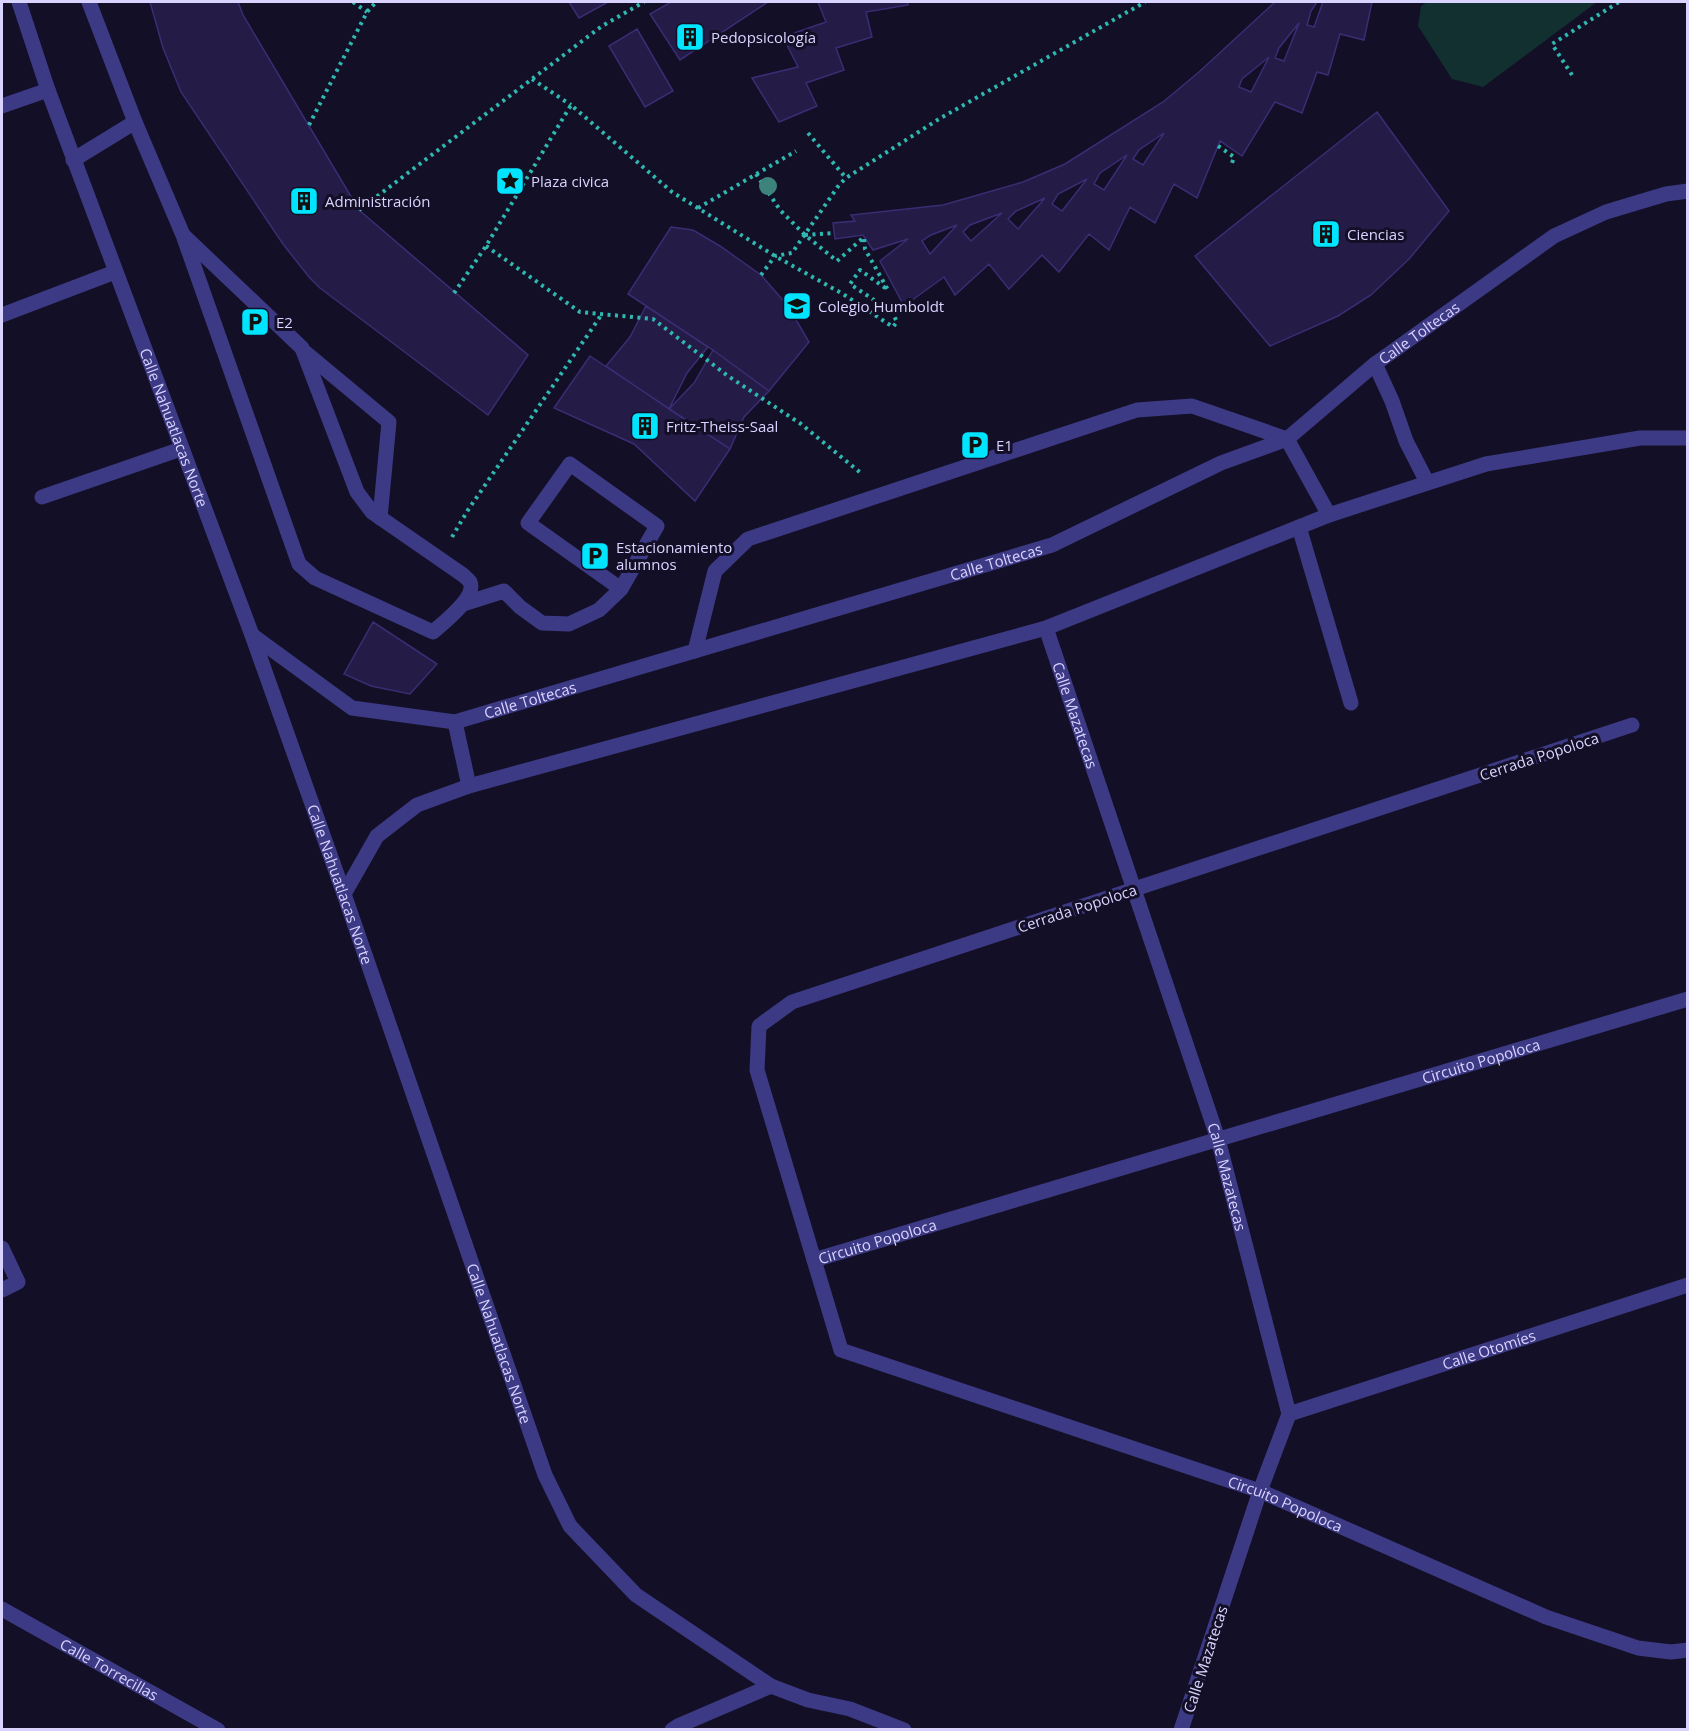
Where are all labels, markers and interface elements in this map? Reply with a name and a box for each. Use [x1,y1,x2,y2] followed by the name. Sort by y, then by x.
[674,21,706,53] building icon: Pedopsicología
[711,27,816,47] place label: Pedopsicología
[494,165,526,197] place icon: Plaza civica
[531,171,609,191] place label: Plaza civica
[288,185,320,217] building icon: Administración
[325,191,430,211] place label: Administración
[1310,218,1342,250] building icon: Ciencias
[1347,224,1404,244] place label: Ciencias
[781,290,813,322] school or university icon: Colegio Humboldt
[818,296,944,316] place label: Colegio Humboldt
[1374,297,1463,369] street label: Calle Toltecas
[239,306,271,338] parking icon: E2
[276,312,293,332] place label: E2
[135,345,213,510] street label: Calle Nahuatlacas Norte
[629,410,661,442] building icon: Fritz-Theiss-Saal
[666,416,778,436] place label: Fritz-Theiss-Saal
[959,429,991,461] parking icon: E1
[996,435,1013,455] place label: E1
[616,537,732,574] place label: Estacionamiento alumnos
[947,538,1045,585] street label: Calle Toltecas
[579,540,611,572] parking icon: Estacionamiento alumnos
[1048,659,1103,771] street label: Calle Mazatecas
[481,677,579,723] street label: Calle Toltecas
[1477,727,1601,785] street label: Cerrada Popoloca
[303,801,378,967] street label: Calle Nahuatlacas Norte
[1015,879,1139,937] street label: Cerrada Popoloca
[1419,1034,1542,1088] street label: Circuito Popoloca
[1203,1120,1251,1233] street label: Calle Mazatecas
[816,1214,939,1268] street label: Circuito Popoloca
[462,1261,536,1426] street label: Calle Nahuatlacas Norte
[1440,1325,1538,1374] street label: Calle Otomíes
[1226,1471,1346,1536] street label: Circuito Popoloca
[1178,1603,1232,1715] street label: Calle Mazatecas
[57,1634,162,1705] street label: Calle Torrecillas

